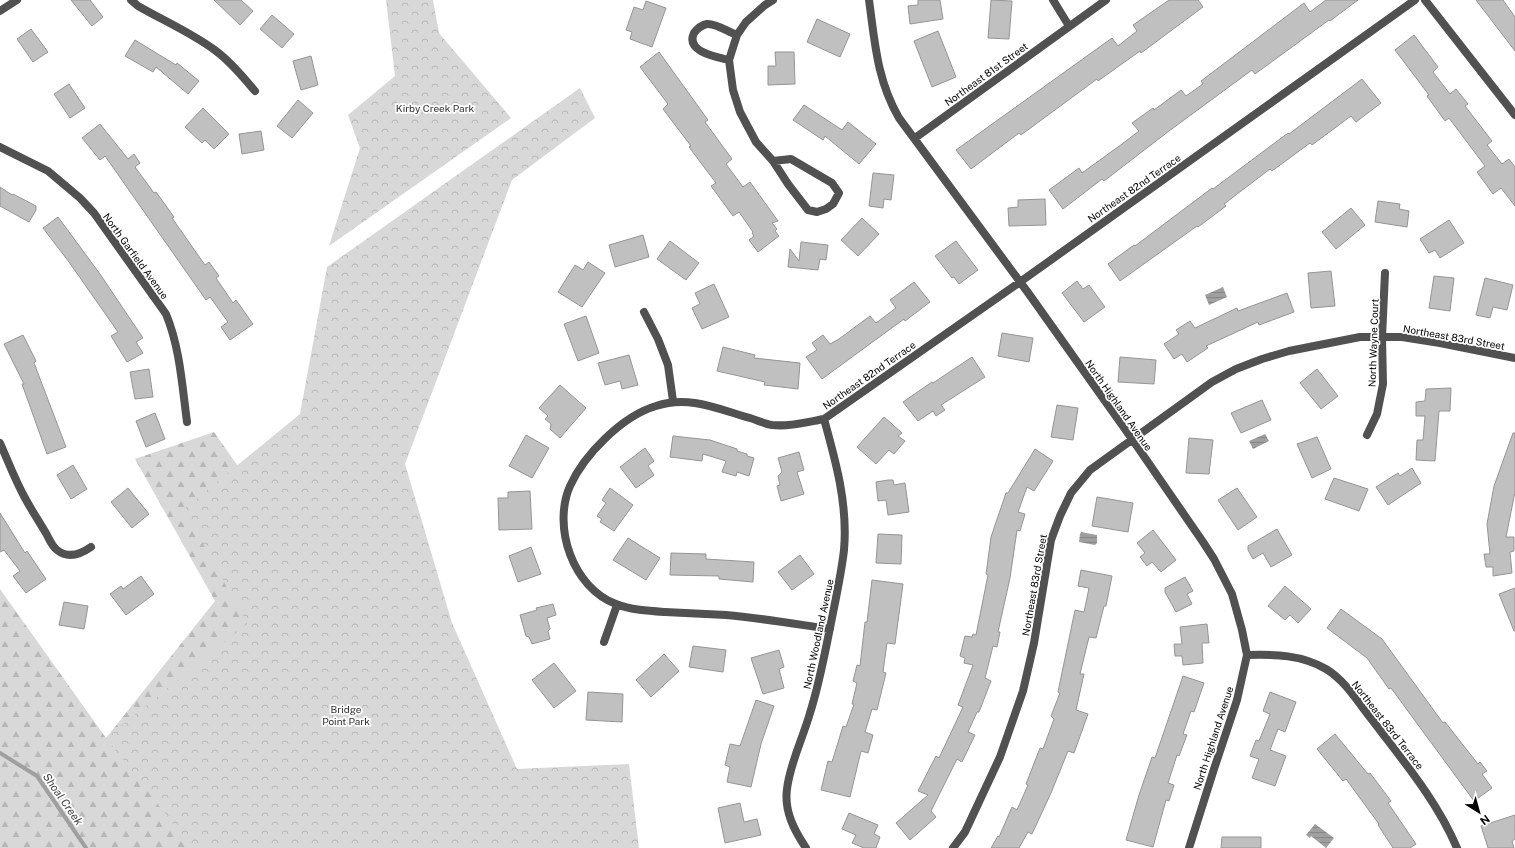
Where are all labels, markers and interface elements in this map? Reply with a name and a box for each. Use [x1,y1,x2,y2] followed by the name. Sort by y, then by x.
[942,40,1030,108] street label: Northeast 81st Street
[396,102,475,114] park label: Kirby Creek Park
[1085,151,1183,225] street label: Northeast 82nd Terrace
[101,211,171,302] street label: North Garfield Avenue
[1365,299,1381,387] street label: North Wayne Court
[1402,322,1506,352] street label: Northeast 83rd Street
[820,338,918,412] street label: Northeast 82nd Terrace
[1083,357,1155,453] street label: North Highland Avenue
[1019,533,1049,637] street label: Northeast 83rd Street
[800,578,836,690] street label: North Woodland Avenue
[1350,678,1426,772] street label: Northeast 83rd Terrace
[1191,684,1236,791] street label: North Highland Avenue
[322,703,370,727] park label: Bridge Point Park
[41,771,85,827] water label: Shoal Creek
[1459,792,1499,832] north arrow
[1478,813,1492,827] text: N

